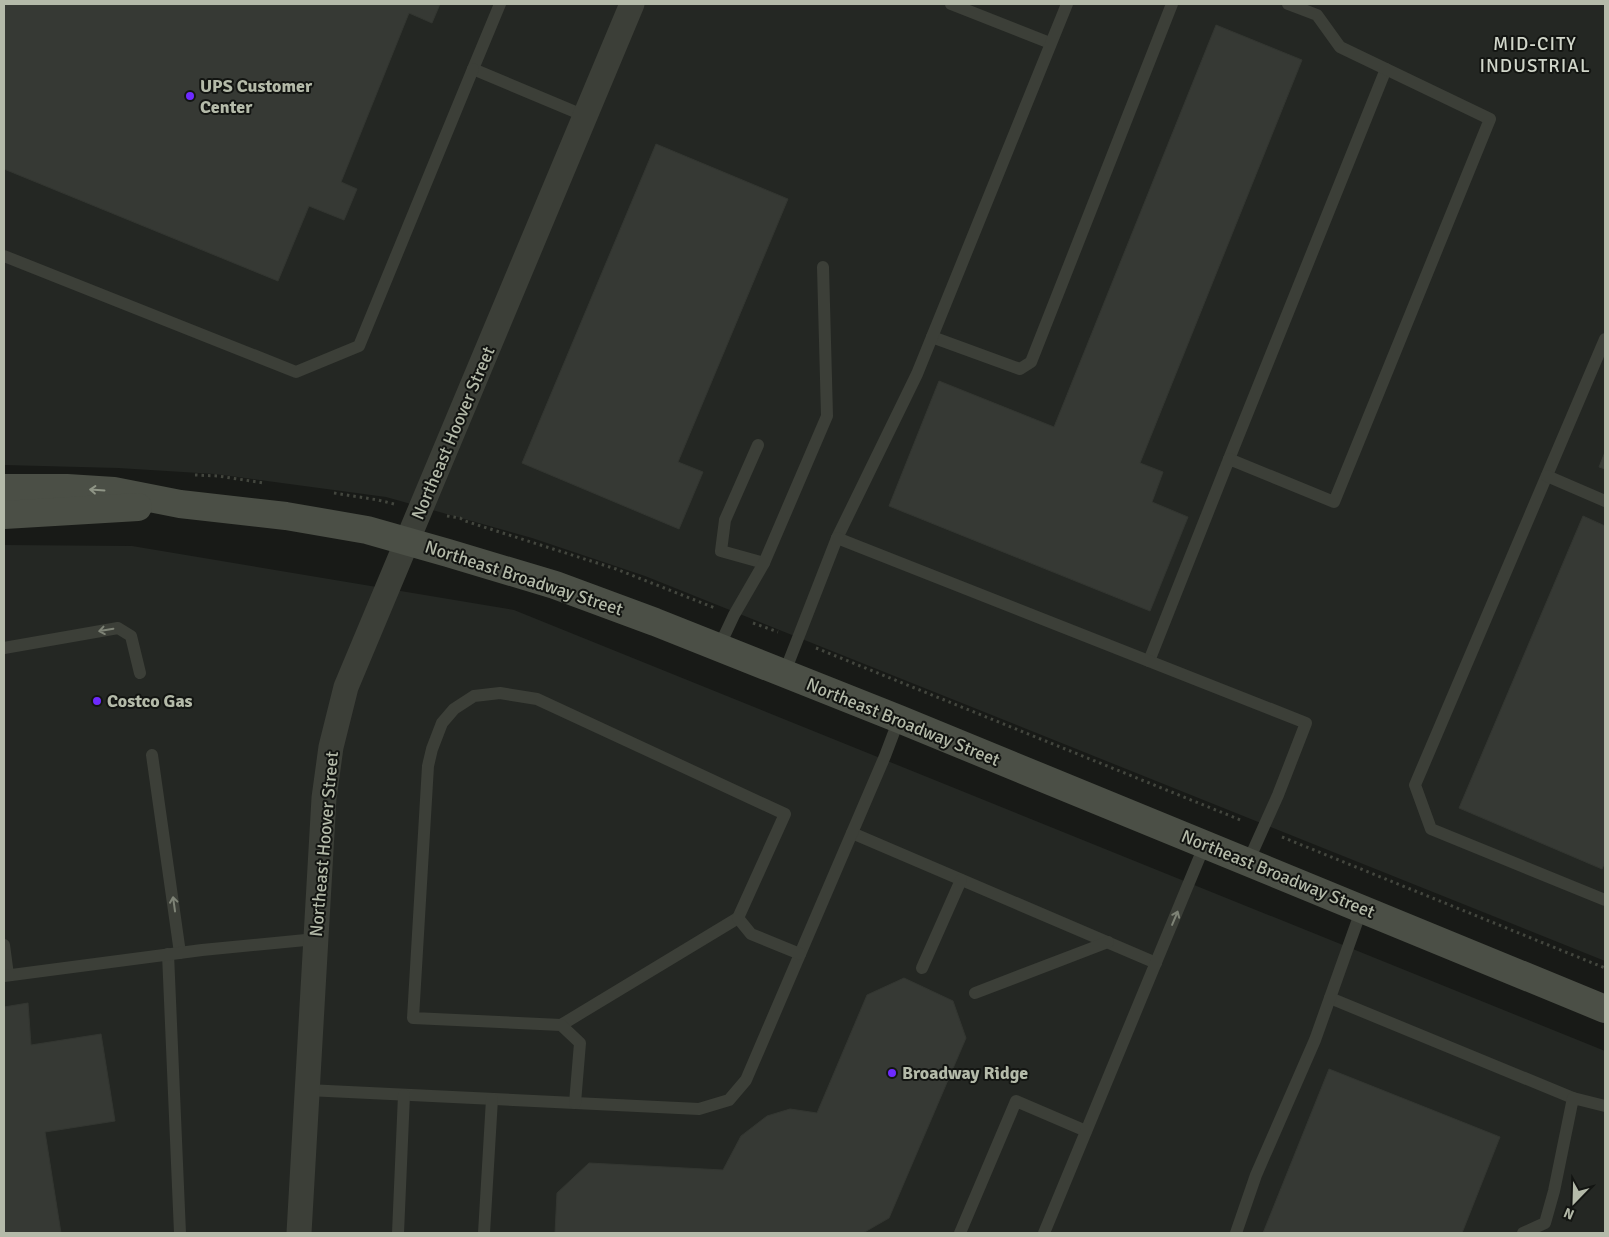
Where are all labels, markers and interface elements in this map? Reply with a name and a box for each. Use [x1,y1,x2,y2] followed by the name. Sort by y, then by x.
[1479,32,1591,78] district label: MID-CITY INDUSTRIAL
[200,75,313,118] place label: UPS Customer Center
[184,90,196,102] marker: UPS Customer Center
[407,343,499,523] street label: Northeast Hoover Street
[90,485,106,495] one-way arrow
[422,536,626,620] street label: Northeast Broadway Street
[98,626,114,636] one-way arrow
[803,673,1003,771] street label: Northeast Broadway Street
[107,690,193,712] place label: Costco Gas
[91,695,103,707] marker: Costco Gas
[305,750,343,938] street label: Northeast Hoover Street
[1178,825,1378,923] street label: Northeast Broadway Street
[168,897,178,913] one-way arrow
[1171,910,1180,926] one-way arrow
[902,1062,1028,1084] place label: Broadway Ridge
[886,1067,898,1079] marker: Broadway Ridge
[1549,1177,1599,1227] north arrow
[1561,1204,1577,1223] text: N

